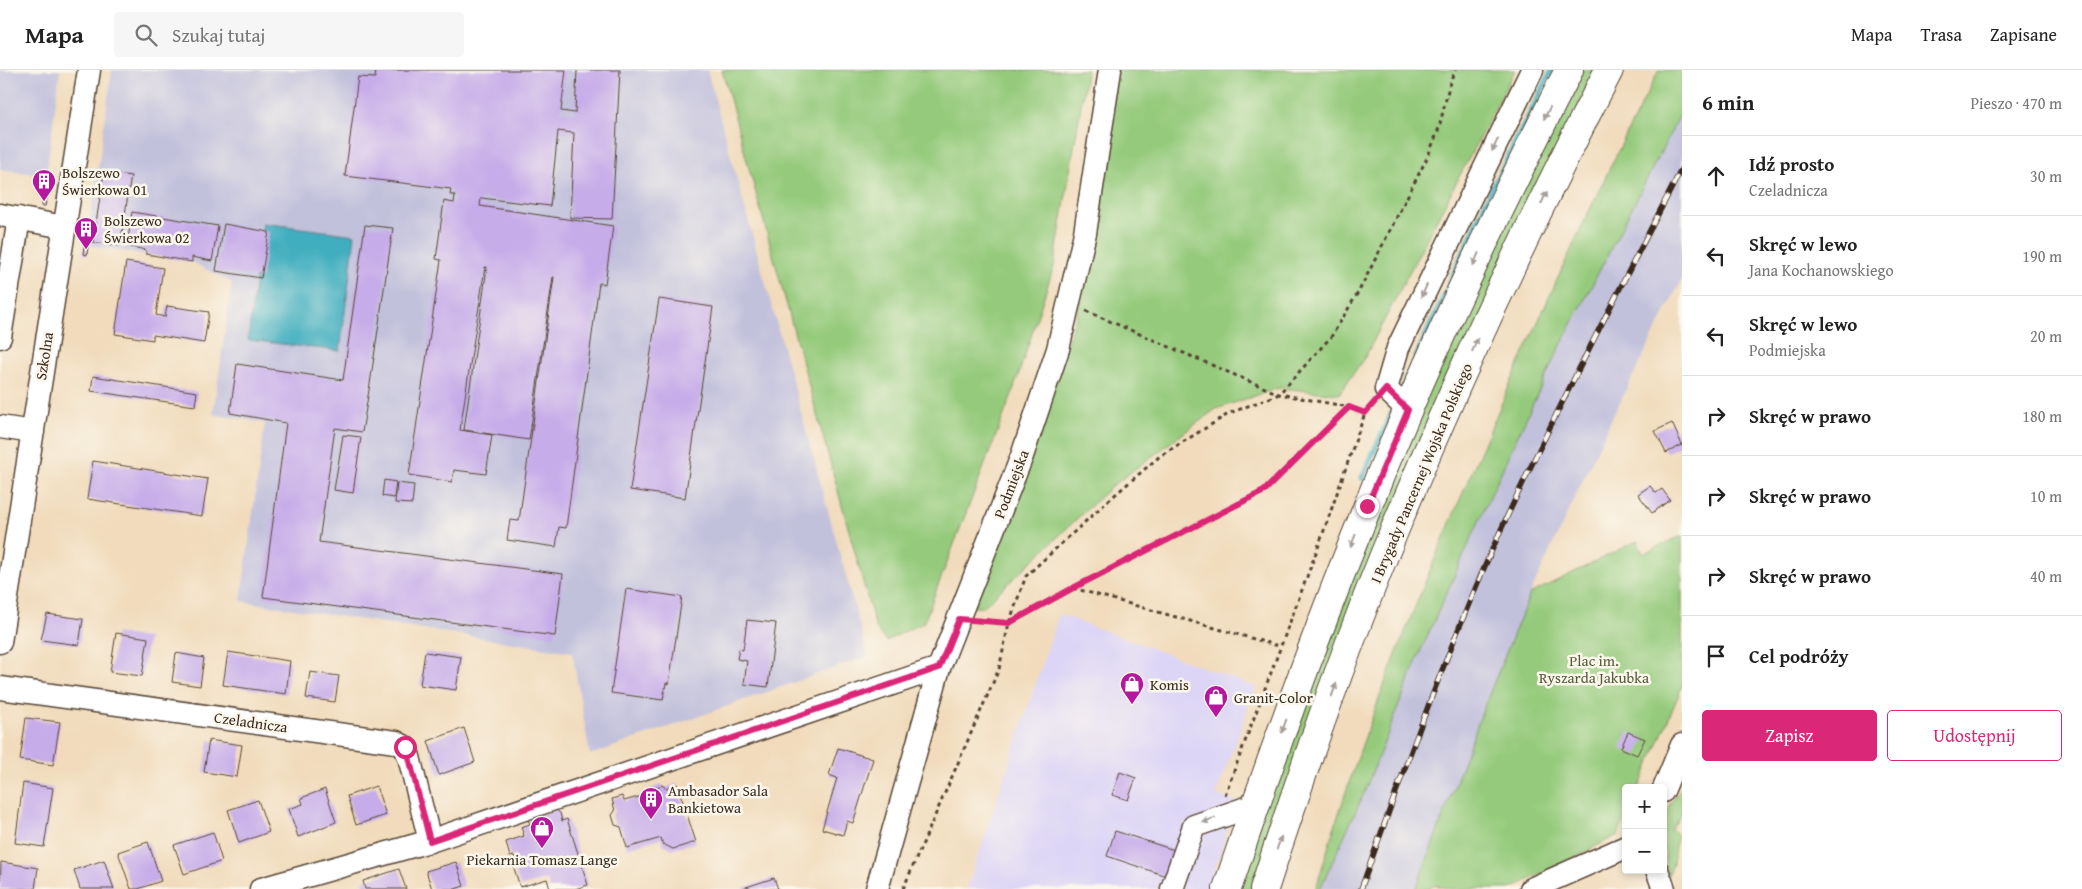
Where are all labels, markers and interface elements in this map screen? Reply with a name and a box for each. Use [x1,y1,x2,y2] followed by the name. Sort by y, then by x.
[114,12,464,57] search box
[25,17,84,52] text: Mapa
[132,21,160,49] icon: search
[172,21,265,49] text: Szukaj tutaj
[1851,21,1892,48] text: Mapa
[1920,21,1962,48] text: Trasa
[1990,21,2057,48] text: Zapisane
[1702,87,1754,118] text: 6 min
[1970,91,2062,115] text: Pieszo · 470 m
[1543,106,1551,121] one-way arrow
[1491,138,1499,152] one-way arrow
[1749,150,1834,178] text: Idź prosto
[62,162,147,200] place label: Bolszewo Świerkowa 01
[1702,162,1730,190] icon: ahead
[2030,164,2062,188] text: 30 m
[31,168,57,202] building icon: Bolszewo Świerkowa 01
[1749,178,1828,202] text: Czeladnicza
[1540,191,1548,205] one-way arrow
[104,210,189,248] place label: Bolszewo Świerkowa 02
[73,216,99,250] building icon: Bolszewo Świerkowa 02
[1749,230,1857,258] text: Skręć w lewo
[1702,242,1730,270] icon: left
[2022,244,2062,268] text: 190 m
[1471,252,1479,266] one-way arrow
[1749,258,1894,282] text: Jana Kochanowskiego
[1420,284,1429,299] one-way arrow
[1749,310,1857,338] text: Skręć w lewo
[1702,322,1730,350] icon: left
[2030,324,2062,348] text: 20 m
[30,330,58,382] street label: Szkolna
[1471,338,1479,352] one-way arrow
[1749,338,1826,362] text: Podmiejska
[1365,359,1477,586] street label: I Brygady Pancernej Wojska Polskiego
[1702,402,1730,430] icon: right
[1749,402,1871,430] text: Skręć w prawo
[2022,404,2062,428] text: 180 m
[988,447,1034,521] street label: Podmiejska
[1702,482,1730,510] icon: right
[1749,482,1871,510] text: Skręć w prawo
[2030,484,2062,508] text: 10 m
[1356,495,1379,518] route end
[1349,534,1357,548] one-way arrow
[1702,562,1730,590] icon: right
[1749,562,1871,590] text: Skręć w prawo
[2030,564,2062,588] text: 40 m
[1702,642,1730,670] icon: arrive
[1749,642,1849,670] text: Cel podróży
[1539,650,1649,688] park label: Plac im. Ryszarda Jakubka
[1119,671,1145,705] shop icon: Komis
[1150,674,1189,695] place label: Komis
[1330,682,1338,697] one-way arrow
[1203,684,1229,718] shop icon: Granit-Color
[1234,687,1313,708] place label: Granit-Color
[213,706,289,738] street label: Czeladnicza
[1702,710,1877,761] button: Zapisz
[1887,710,2062,761] button: Udostępnij
[1280,718,1287,733] one-way arrow
[394,736,417,759] route start
[668,780,768,818] place label: Ambasador Sala Bankietowa
[1622,784,1667,874] map controls
[1622,784,1667,829] button: +
[638,786,664,820] building icon: Ambasador Sala Bankietowa
[529,815,555,849] shop icon: Piekarnia Tomasz Lange
[1201,816,1216,824] one-way arrow
[1622,829,1667,874] button: −
[1276,835,1283,850] one-way arrow
[466,849,618,870] place label: Piekarnia Tomasz Lange

